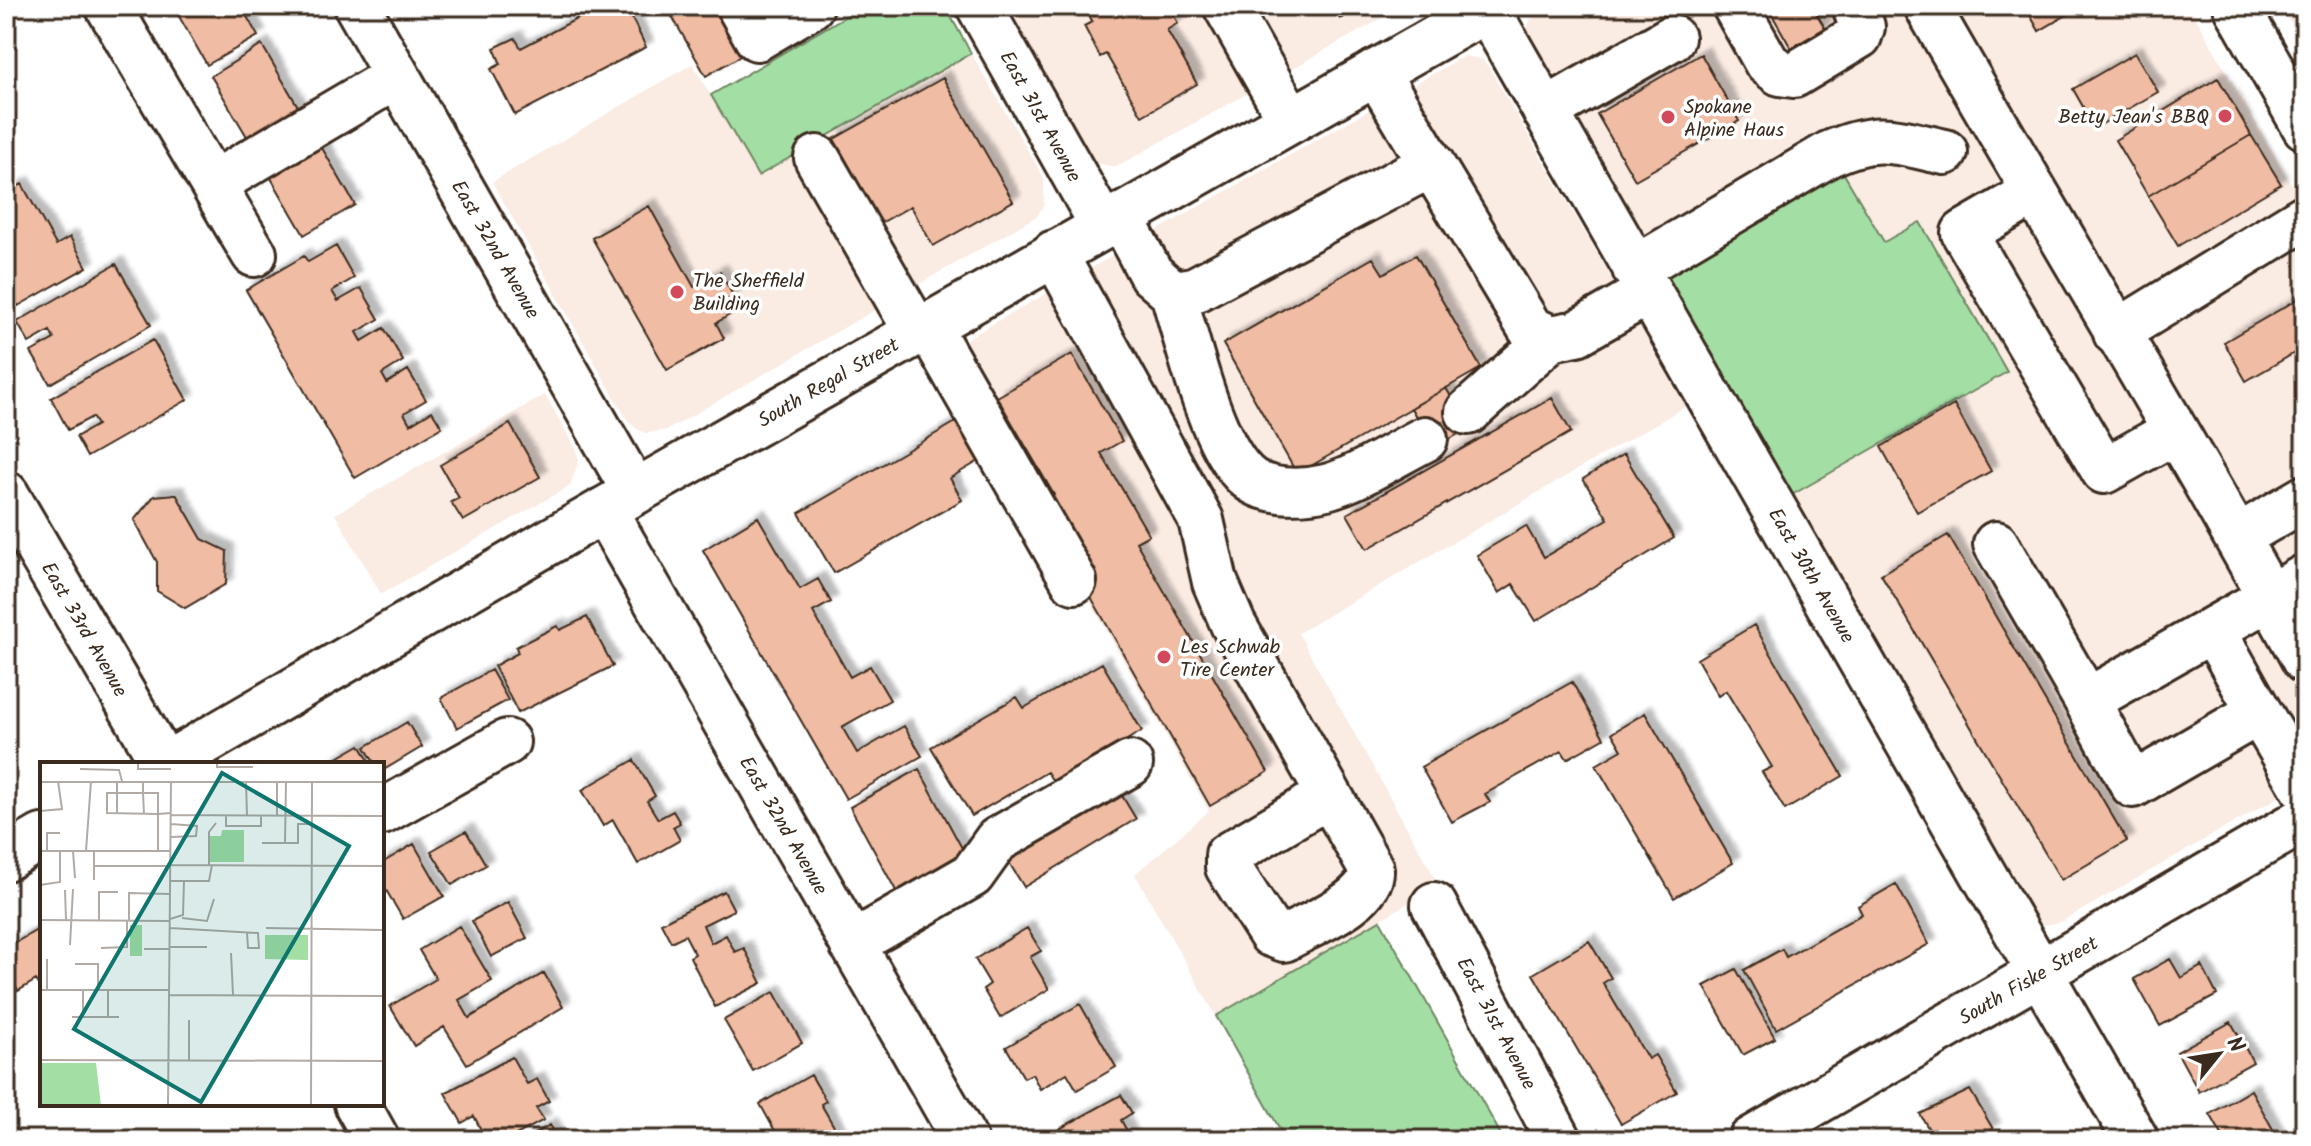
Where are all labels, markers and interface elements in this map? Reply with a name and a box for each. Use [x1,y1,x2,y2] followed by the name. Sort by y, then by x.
[990,45,1089,189] street label: East 31st Avenue
[1684,92,1784,147] place label: Spokane Alpine Haus
[2058,102,2209,134] place label: Betty Jean's BBQ
[2216,107,2234,125] marker: Betty Jean's BBQ
[1659,108,1677,126] marker: Spokane Alpine Haus
[441,174,547,326] street label: East 32nd Avenue
[693,266,805,321] place label: The Sheffield Building
[668,283,686,301] marker: The Sheffield Building
[752,330,906,437] street label: South Regal Street
[1758,502,1862,650] street label: East 30th Avenue
[31,556,135,704] street label: East 33rd Avenue
[1180,632,1281,687] place label: Les Schwab Tire Center
[1155,648,1173,666] marker: Les Schwab Tire Center
[729,750,835,902] street label: East 32nd Avenue
[40,762,384,1106] inset map
[1953,929,2105,1035] street label: South Fiske Street
[1447,952,1544,1096] street label: East 31st Avenue
[2179,1014,2259,1094] north arrow
[2216,1030,2253,1060] text: N

